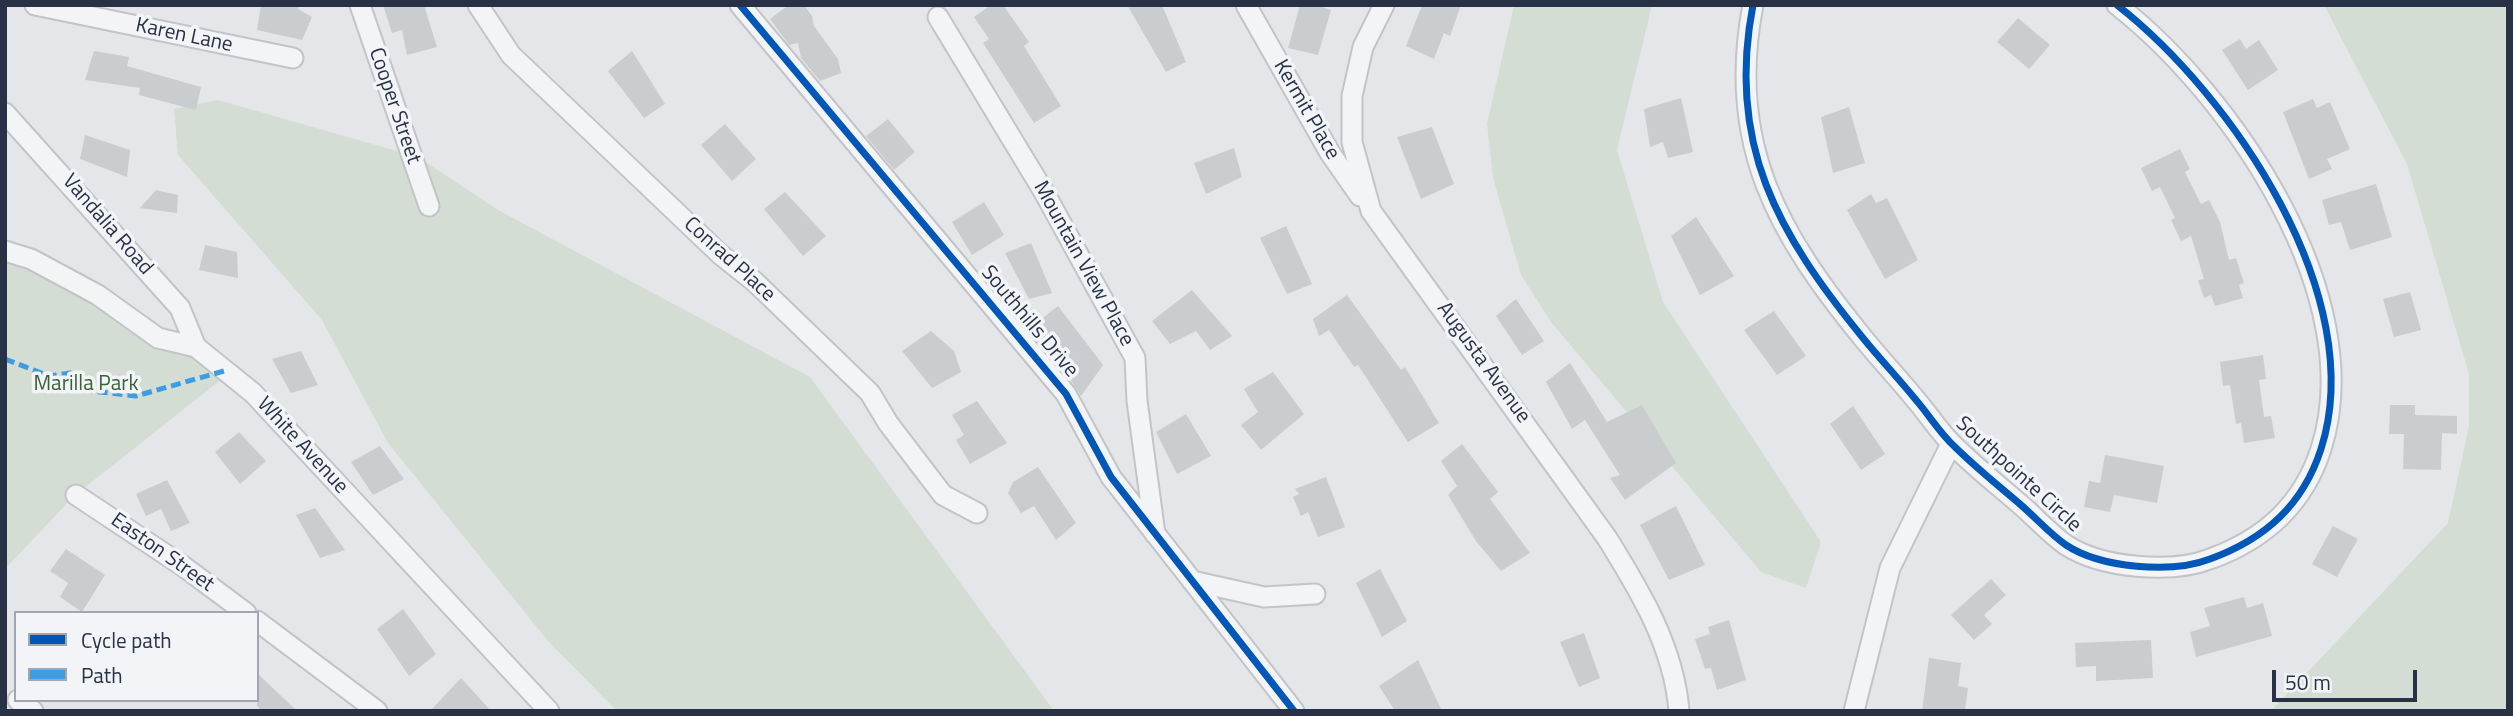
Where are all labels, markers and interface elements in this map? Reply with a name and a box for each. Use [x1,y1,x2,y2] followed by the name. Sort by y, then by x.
[133,13,235,59] street label: Karen Lane
[362,45,426,167] street label: Cooper Street
[1267,56,1345,164] street label: Kermit Place
[56,170,158,280] street label: Vandalia Road
[1027,177,1139,351] street label: Mountain View Place
[678,212,780,308] street label: Conrad Place
[975,261,1083,383] street label: Southhills Drive
[1431,298,1535,428] street label: Augusta Avenue
[33,372,139,398] park label: Marilla Park
[251,393,353,499] street label: White Avenue
[1950,412,2086,538] street label: Southpointe Circle
[105,508,219,598] street label: Easton Street
[14,611,259,702] legend
[81,624,172,656] text: Cycle path
[2275,656,2420,700] scale bar
[81,659,123,691] text: Path
[2285,666,2331,698] text: 50 m

